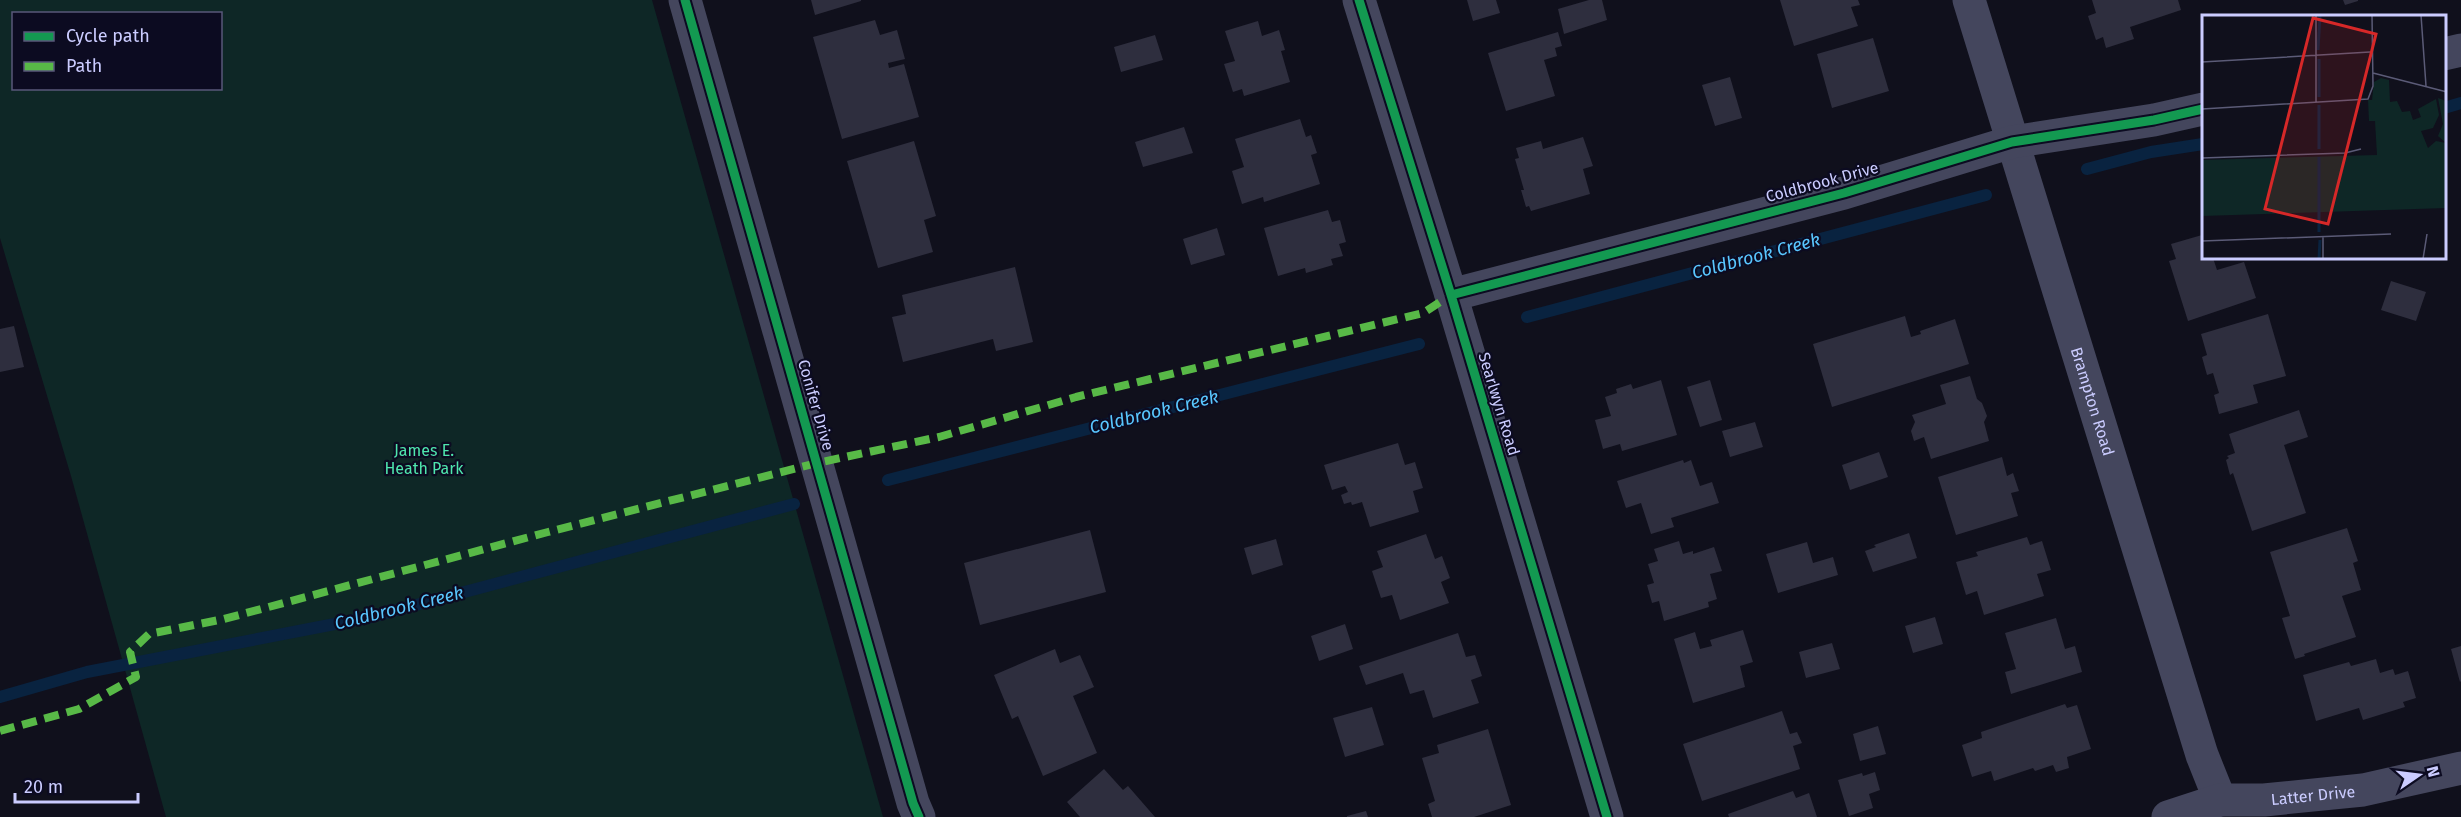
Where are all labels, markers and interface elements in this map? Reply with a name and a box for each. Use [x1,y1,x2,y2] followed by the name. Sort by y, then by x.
[12,12,222,90] legend
[2202,15,2446,260] inset map
[66,25,150,47] text: Cycle path
[66,55,102,77] text: Path
[1764,158,1880,206] street label: Coldbrook Drive
[1689,228,1823,284] water label: Coldbrook Creek
[2067,345,2119,458] street label: Brampton Road
[1474,350,1524,458] street label: Searlwyn Road
[794,357,838,453] street label: Conifer Drive
[1087,385,1221,439] water label: Coldbrook Creek
[384,441,464,478] park label: James E. Heath Park
[332,581,466,635] water label: Coldbrook Creek
[2389,745,2449,805] north arrow
[2423,764,2444,779] text: N
[15,766,138,804] scale bar
[24,776,63,798] text: 20 m
[2270,781,2356,809] street label: Latter Drive

